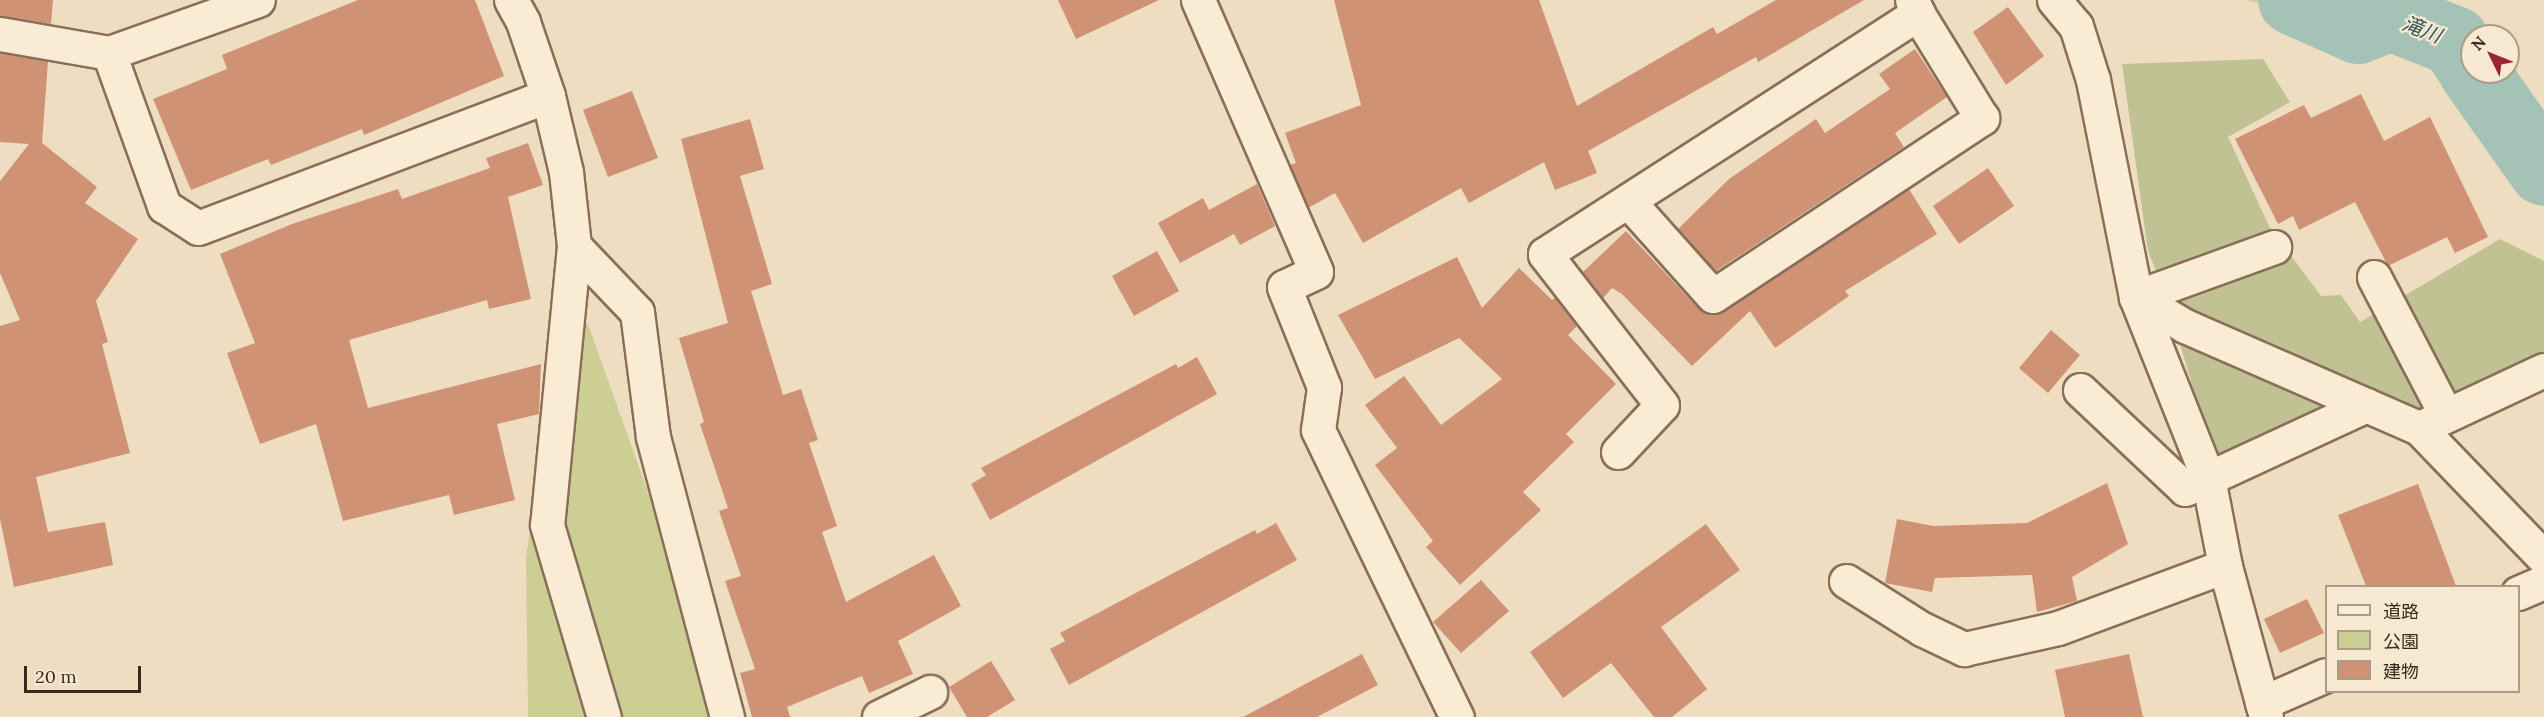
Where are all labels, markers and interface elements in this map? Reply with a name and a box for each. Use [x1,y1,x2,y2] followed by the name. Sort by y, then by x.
[2399,11,2445,47] water label: 滝川
[2460,24,2520,84] north arrow
[2467,32,2490,54] text: N
[2325,585,2520,693] legend
[2383,600,2419,623] text: 道路
[2383,630,2419,653] text: 公園
[27,654,144,692] scale bar
[2383,660,2419,683] text: 建物
[35,665,77,688] text: 20 m

